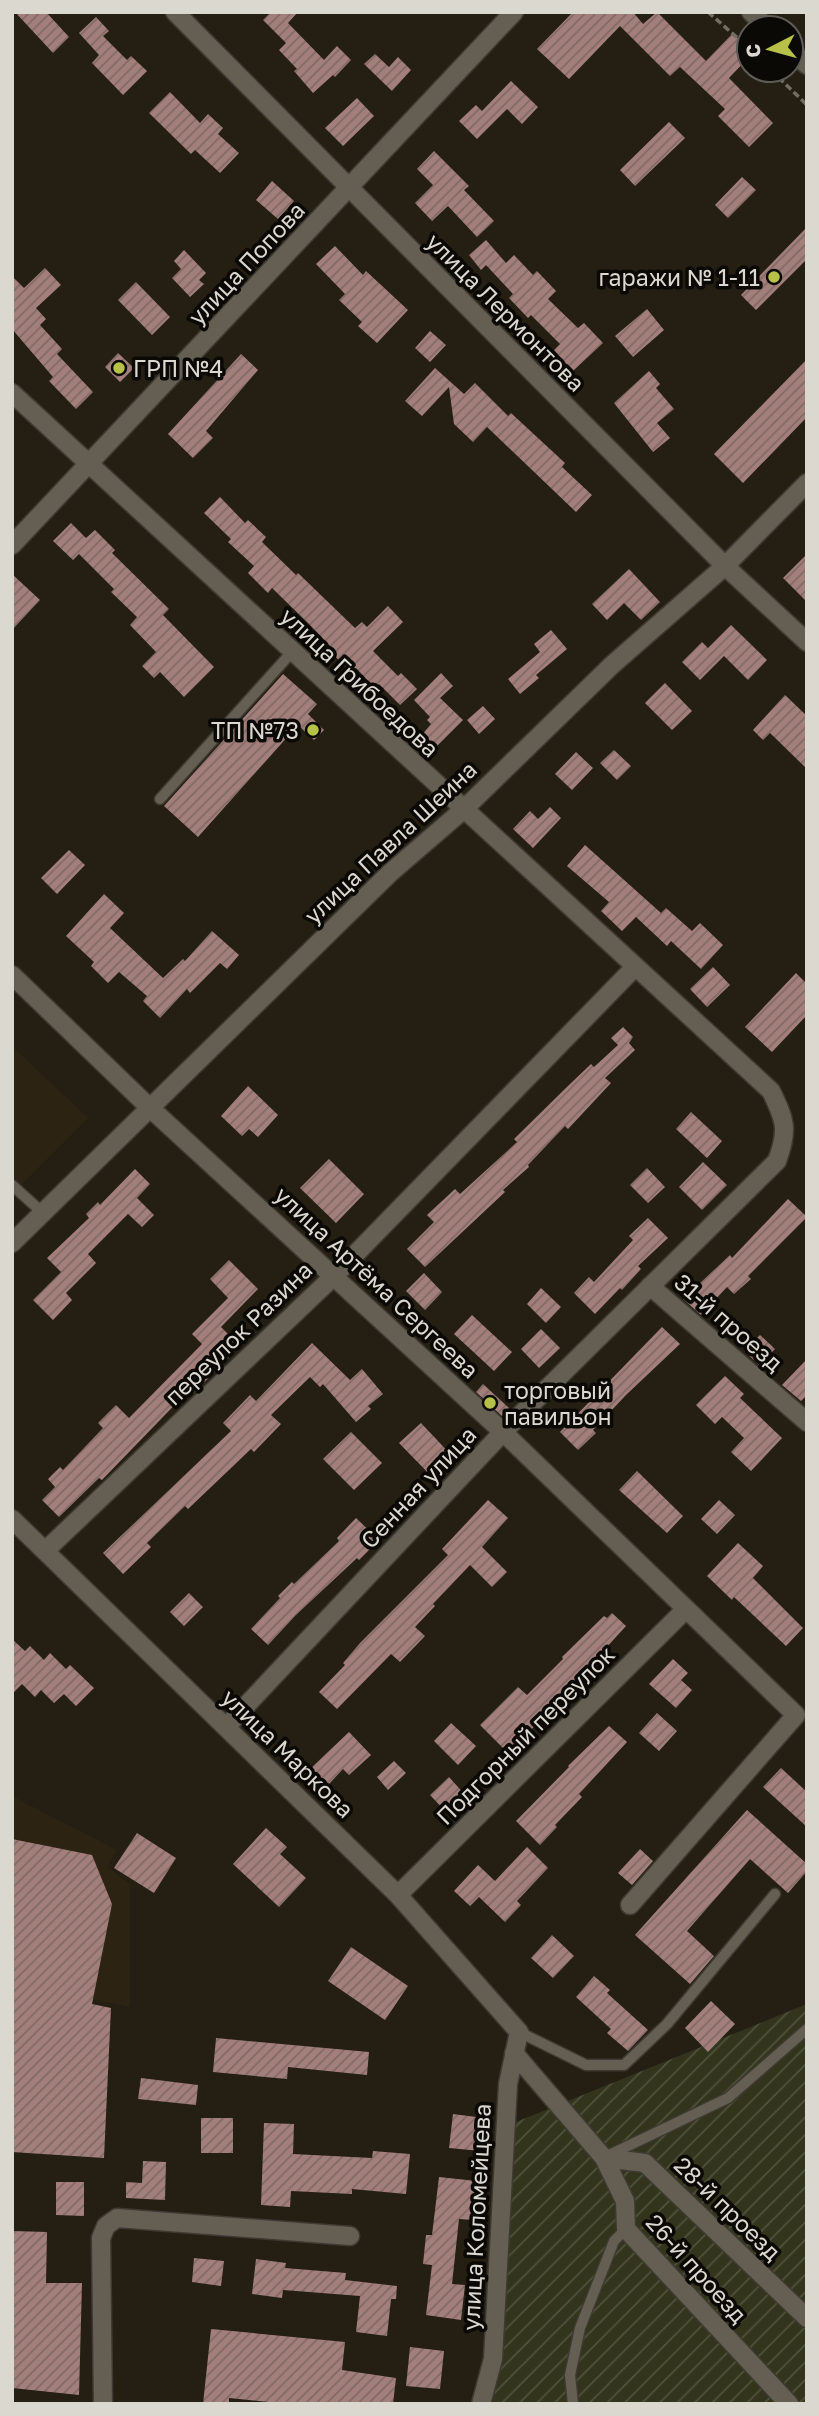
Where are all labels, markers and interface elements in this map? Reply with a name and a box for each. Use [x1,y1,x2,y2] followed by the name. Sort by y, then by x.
[735,14,805,84] north arrow
[740,43,765,59] text: С
[182,196,310,330] street label: улица Попова
[421,227,591,397] street label: улица Лермонтова
[598,263,760,291] place label: гаражи № 1-11
[766,269,782,285] marker: гаражи № 1-11
[133,354,223,382] place label: ГРП №4
[111,360,127,376] marker: ГРП №4
[275,602,445,762] street label: улица Грибоедова
[211,716,299,744] place label: ТП №73
[305,722,321,738] marker: ТП №73
[298,755,482,929] street label: улица Павла Шеина
[269,1180,485,1384] street label: улица Артёма Сергеева
[158,1256,318,1410] street label: переулок Разина
[669,1267,789,1377] street label: 31-й проезд
[504,1376,611,1430] place label: торговый павильон
[482,1395,498,1411] marker: торговый павильон
[354,1420,482,1554] street label: Сенная улица
[430,1640,620,1830] street label: Подгорный переулок
[216,1683,360,1823] street label: улица Маркова
[456,2103,496,2331] street label: улица Коломейцева
[669,2150,787,2266] street label: 28-й проезд
[641,2208,753,2328] street label: 26-й проезд

